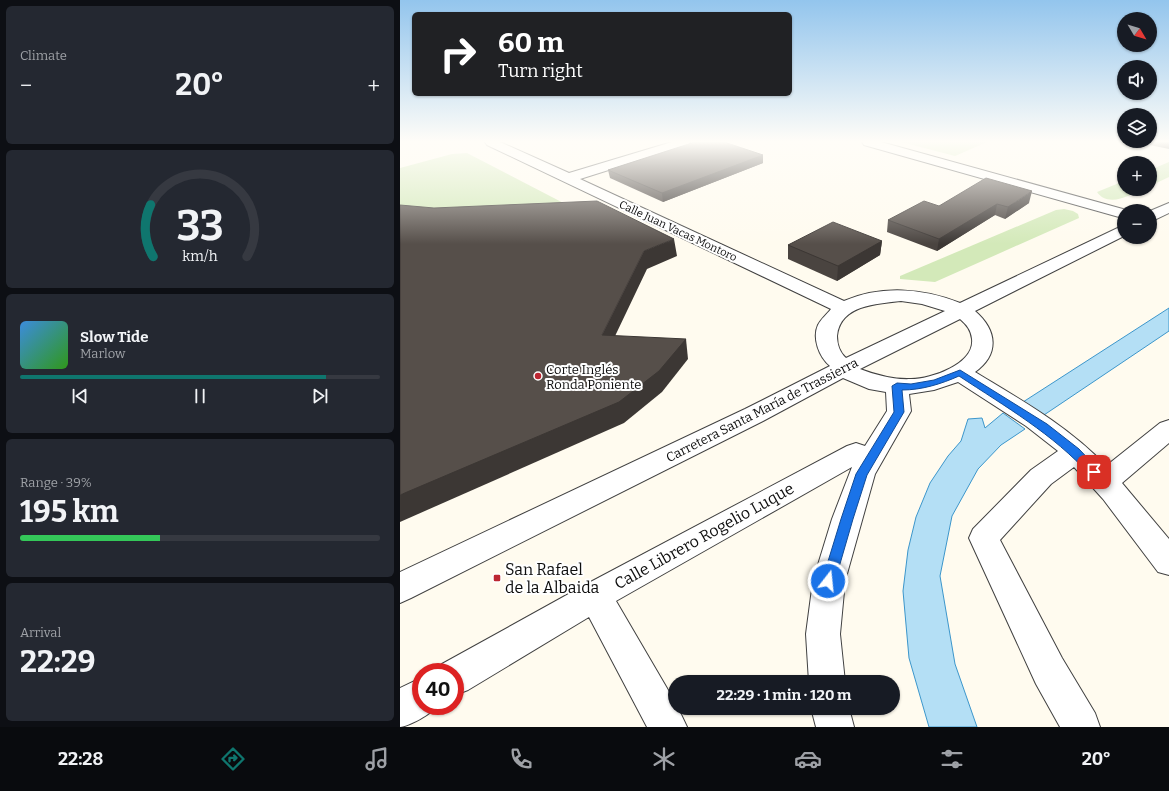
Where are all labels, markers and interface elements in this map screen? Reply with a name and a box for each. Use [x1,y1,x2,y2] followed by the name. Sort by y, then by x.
[1117,12,1157,52] north arrow
[1117,12,1157,244] map controls
[498,26,564,59] text: 60 m
[432,28,484,80] icon: right
[20,48,67,63] text: Climate
[498,60,583,82] text: Turn right
[1117,60,1157,100] button: sound
[175,67,224,103] text: 20°
[20,72,32,99] text: −
[367,72,380,99] text: +
[1117,108,1157,148] button: layers
[1117,156,1157,196] button: +
[617,198,739,264] street label: Calle Juan Vacas Montoro
[176,201,224,251] text: 33
[1117,204,1157,244] button: −
[182,248,218,265] text: km/h
[80,328,148,346] text: Slow Tide
[80,346,125,361] text: Marlow
[664,355,860,465] street label: Carretera Santa María de Trassierra
[546,362,641,392] place label: Corte Inglés Ronda Poniente
[533,371,543,381] marker: Corte Inglés Ronda Poniente
[69,385,91,407] icon: previous
[189,385,211,407] icon: pause
[309,385,331,407] icon: next
[1077,455,1111,489] pin
[1083,461,1105,483] icon: arrive
[20,475,92,490] text: Range · 39%
[611,479,797,593] street label: Calle Librero Rogelio Luque
[20,494,119,530] text: 195 km
[505,560,600,597] place label: San Rafael de la Albaida
[807,560,849,602] position arrow
[492,573,502,583] marker: San Rafael de la Albaida
[20,625,61,640] text: Arrival
[20,644,95,680] text: 22:29
[412,663,464,715] speed limit sign: 40
[717,686,851,704] text: 22:29 · 1 min · 120 m
[219,745,247,773] icon: directions
[363,745,391,773] icon: music
[507,745,535,773] icon: phone
[650,745,678,773] icon: climate
[794,745,822,773] icon: car
[938,745,966,773] icon: filters
[58,748,103,770] text: 22:28
[1082,748,1111,770] text: 20°

